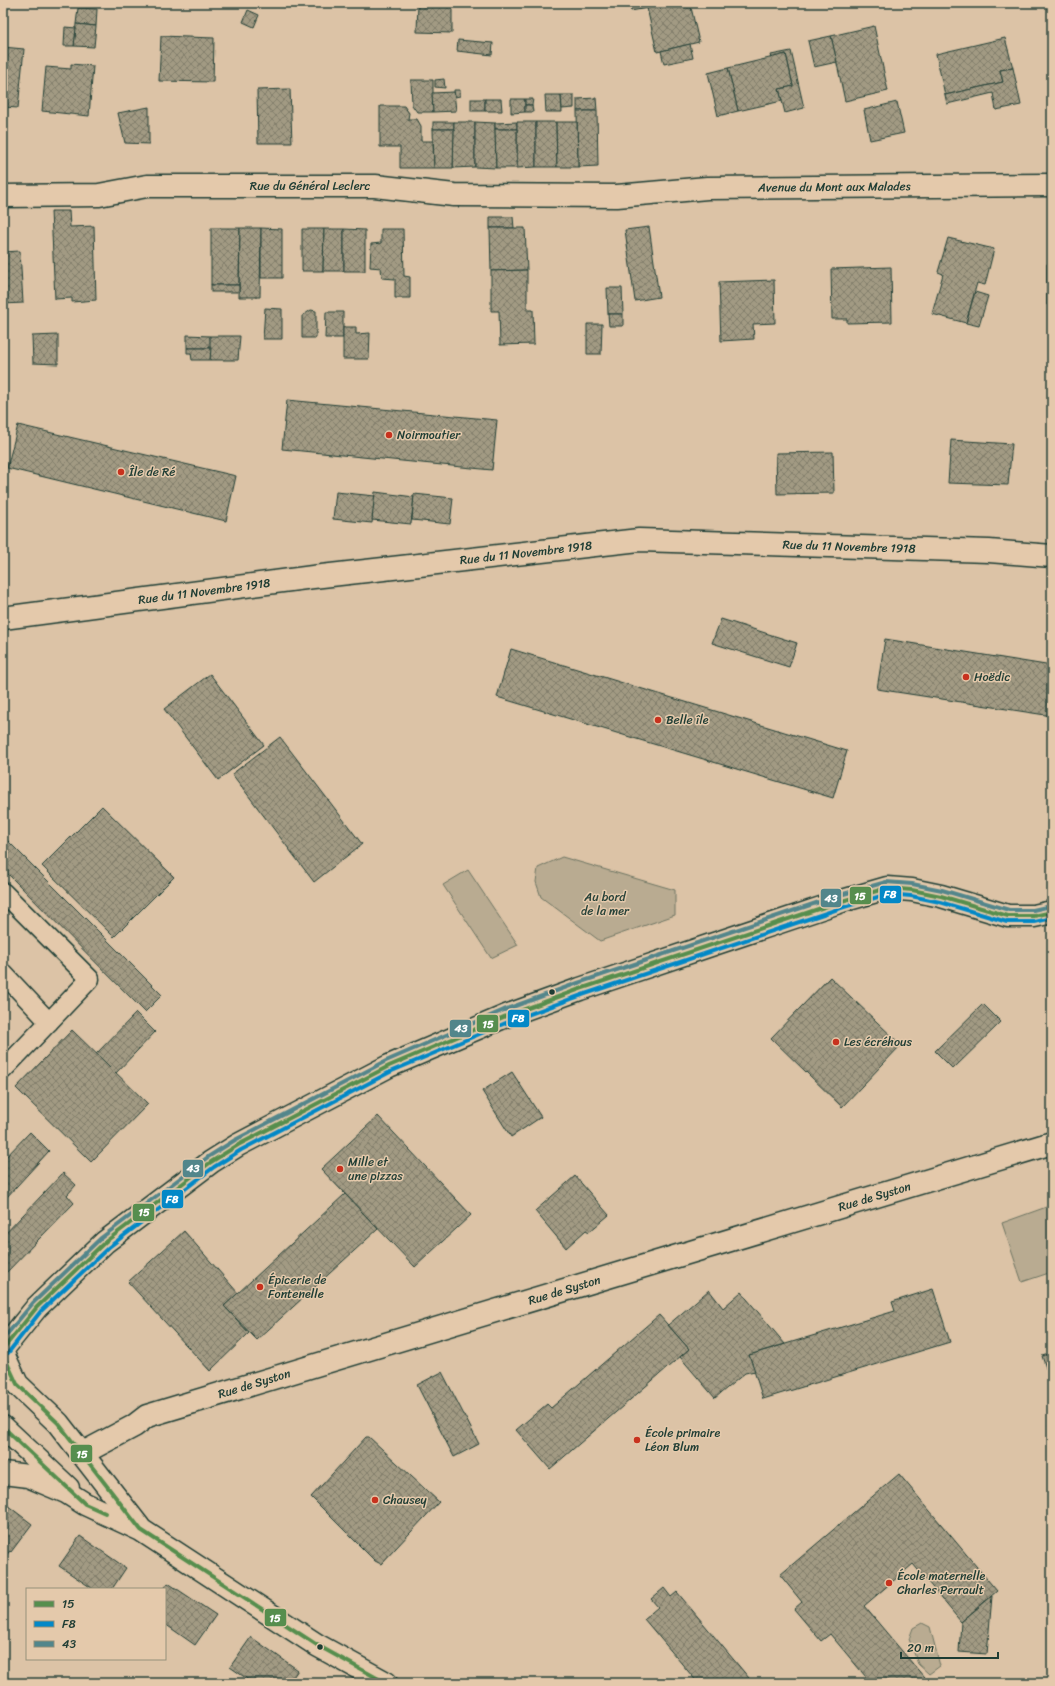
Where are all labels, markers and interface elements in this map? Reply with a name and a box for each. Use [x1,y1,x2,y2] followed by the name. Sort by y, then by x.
[250,175,370,197] street label: Rue du Général Leclerc
[757,175,911,199] street label: Avenue du Mont aux Malades
[397,424,461,446] place label: Noirmoutier
[384,430,394,440] marker: Noirmoutier
[128,461,176,483] place label: Île de Ré
[116,467,126,477] marker: Île de Ré
[459,534,593,571] street label: Rue du 11 Novembre 1918
[782,534,916,560] street label: Rue du 11 Novembre 1918
[137,572,272,611] street label: Rue du 11 Novembre 1918
[974,666,1010,688] place label: Hoëdic
[961,672,971,682] marker: Hoëdic
[666,709,709,731] place label: Belle île
[653,715,663,725] marker: Belle île
[879,885,902,904] line badge: F8
[883,885,897,904] text: F8
[581,886,630,922] park label: Au bord de la mer
[849,886,872,905] line badge: 15
[854,887,866,906] text: 15
[820,888,842,908] line badge: 43
[824,889,838,908] text: 43
[547,987,557,997] unlabelled marker
[507,1009,530,1028] line badge: F8
[511,1009,525,1028] text: F8
[476,1014,499,1033] line badge: 15
[482,1015,494,1034] text: 15
[449,1019,472,1038] line badge: 43
[454,1019,468,1038] text: 43
[844,1031,912,1053] place label: Les écréhous
[831,1037,841,1047] marker: Les écréhous
[348,1151,403,1187] place label: Mille et une pizzas
[182,1159,204,1178] line badge: 43
[186,1159,200,1178] text: 43
[335,1164,345,1174] marker: Mille et une pizzas
[836,1175,914,1218] street label: Rue de Syston
[161,1189,184,1209] line badge: F8
[165,1190,179,1209] text: F8
[132,1203,155,1222] line badge: 15
[138,1203,150,1222] text: 15
[268,1269,326,1305] place label: Épicerie de Fontenelle
[525,1269,604,1311] street label: Rue de Syston
[255,1282,265,1292] marker: Épicerie de Fontenelle
[215,1362,294,1405] street label: Rue de Syston
[645,1422,720,1458] place label: École primaire Léon Blum
[632,1435,642,1445] marker: École primaire Léon Blum
[70,1444,93,1463] line badge: 15
[76,1445,88,1464] text: 15
[383,1489,428,1511] place label: Chausey
[370,1495,380,1505] marker: Chausey
[897,1565,986,1601] place label: École maternelle Charles Perrault
[884,1578,894,1588] marker: École maternelle Charles Perrault
[26,1588,166,1660] legend
[62,1593,74,1615] text: 15
[264,1608,287,1627] line badge: 15
[269,1609,281,1628] text: 15
[62,1613,76,1635] text: F8
[62,1633,77,1655] text: 43
[901,1634,998,1660] scale bar
[907,1637,934,1659] text: 20 m
[315,1642,325,1652] unlabelled marker

